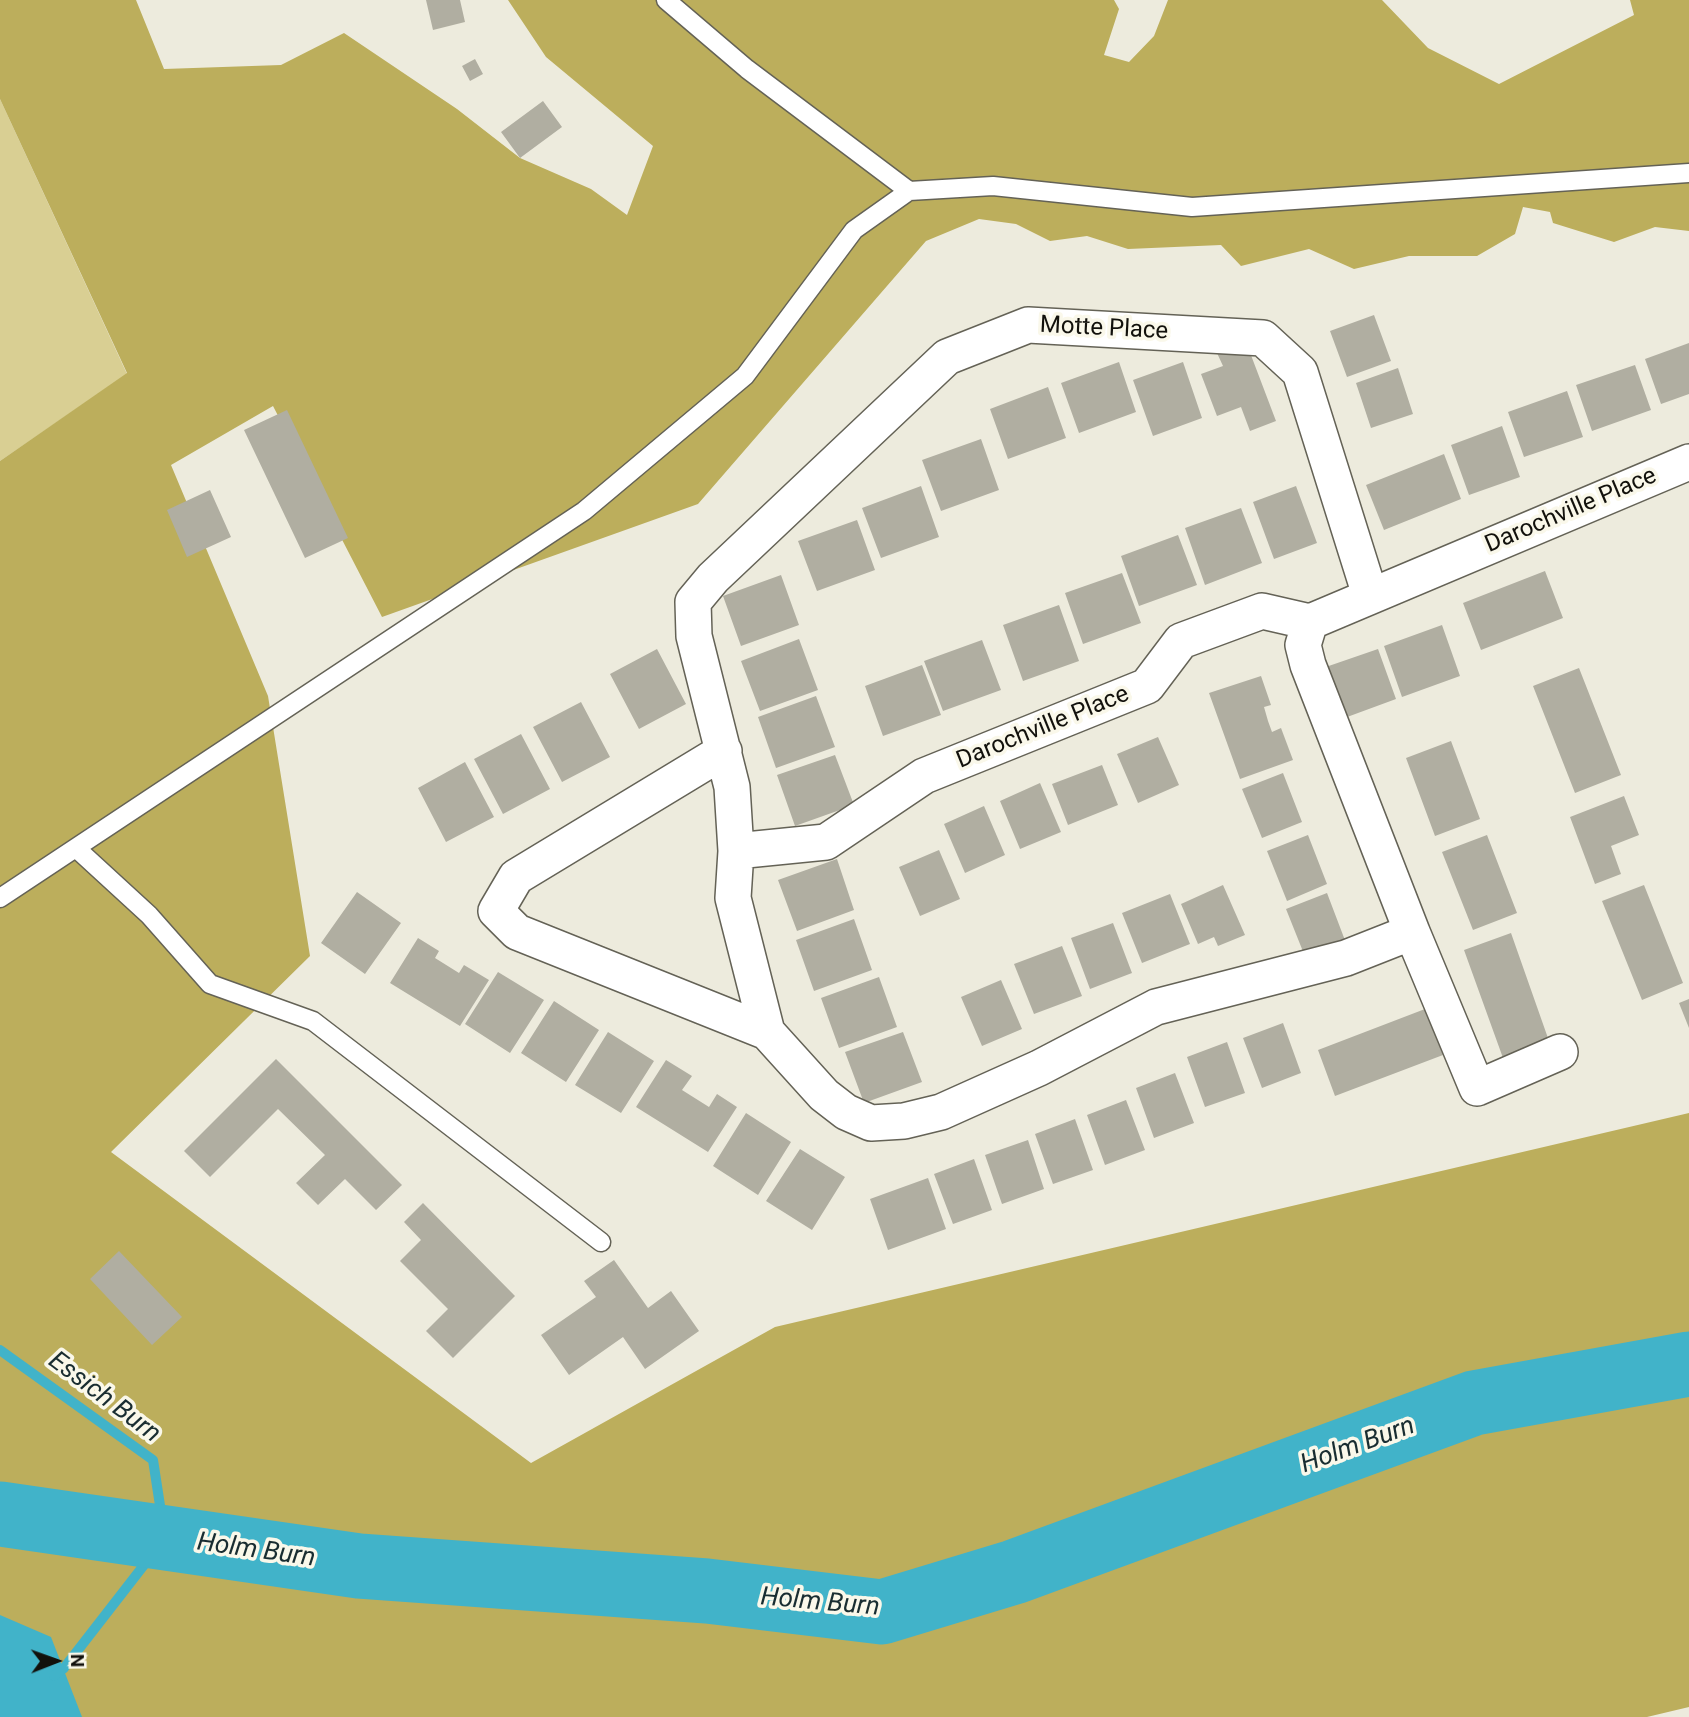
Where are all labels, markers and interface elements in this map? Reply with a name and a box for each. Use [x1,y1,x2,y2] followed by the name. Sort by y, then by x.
[1039,311,1169,347] street label: Motte Place
[1481,462,1661,560] street label: Darochville Place
[953,680,1133,776] street label: Darochville Place
[42,1346,166,1450] water label: Essich Burn
[1297,1411,1419,1481] water label: Holm Burn
[195,1527,317,1575] water label: Holm Burn
[759,1582,881,1624] water label: Holm Burn
[21,1626,91,1696] north arrow
[66,1654,89,1668] text: N

